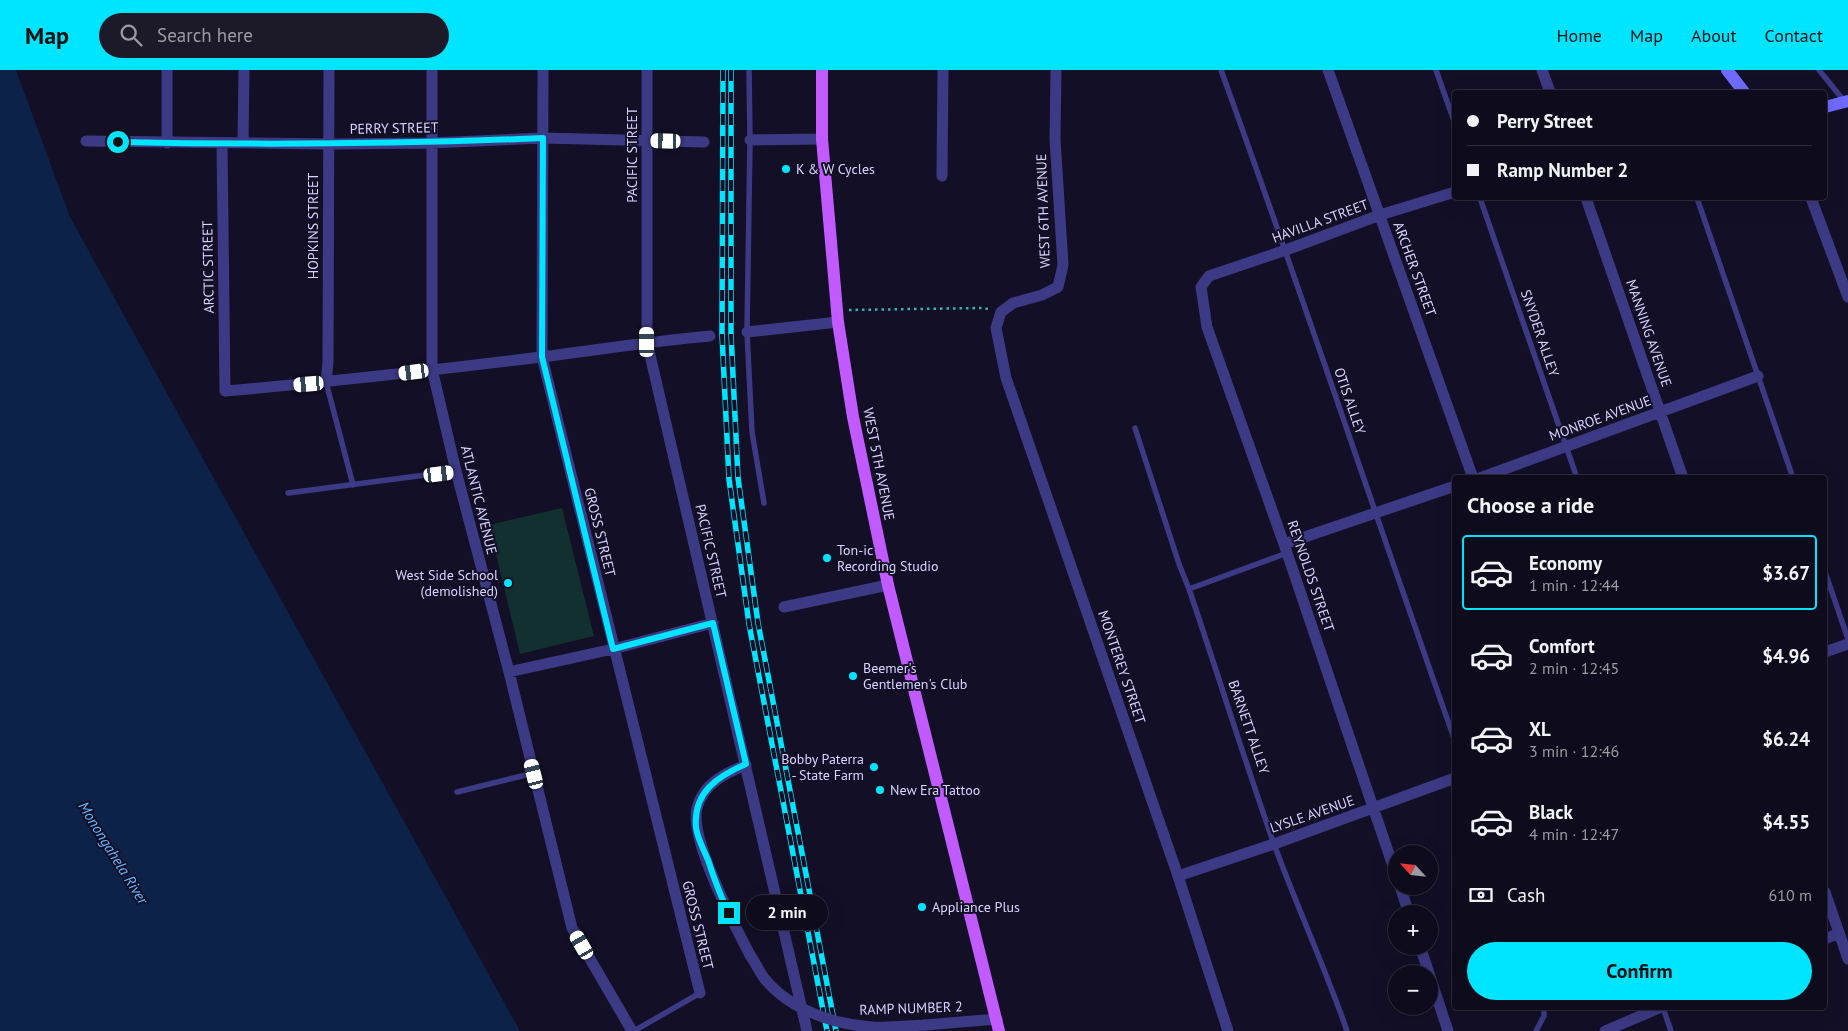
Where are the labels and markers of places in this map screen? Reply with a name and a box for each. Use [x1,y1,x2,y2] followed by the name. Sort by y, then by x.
[796,160,875,178] place label: K & W Cycles
[780,163,792,175] marker: K & W Cycles
[837,541,939,575] place label: Ton-ic Recording Studio
[821,552,833,564] marker: Ton-ic Recording Studio
[395,566,498,600] place label: West Side School (demolished)
[502,577,514,589] marker: West Side School (demolished)
[863,659,967,693] place label: Beemer's Gentlemen's Club
[847,670,859,682] marker: Beemer's Gentlemen's Club
[781,750,864,784] place label: Bobby Paterra - State Farm
[868,761,880,773] marker: Bobby Paterra - State Farm
[890,781,980,799] place label: New Era Tattoo
[874,784,886,796] marker: New Era Tattoo
[932,898,1020,916] place label: Appliance Plus
[916,901,928,913] marker: Appliance Plus

